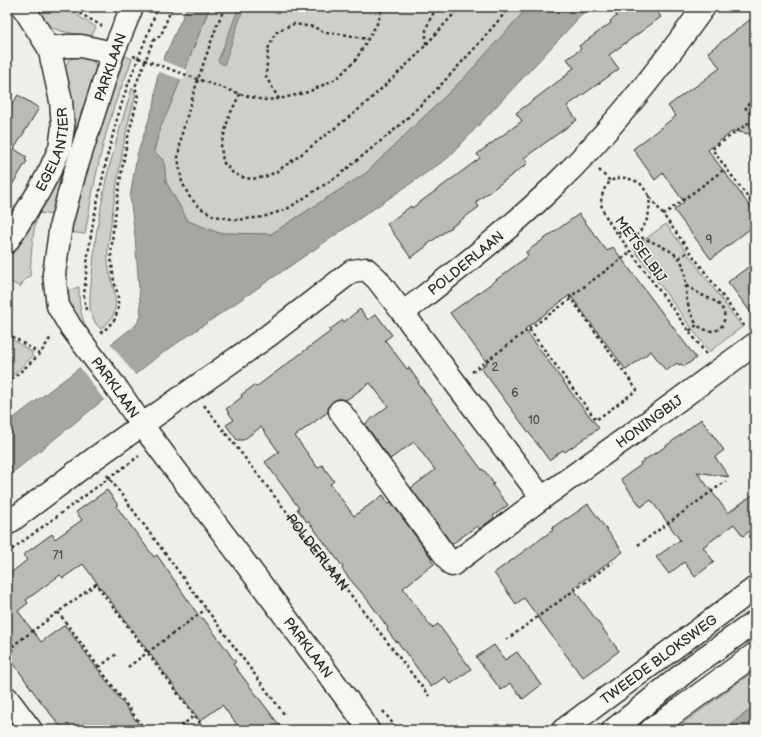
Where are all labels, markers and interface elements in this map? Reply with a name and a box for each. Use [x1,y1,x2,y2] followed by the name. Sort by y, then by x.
[91,31,130,104] street label: PARKLAAN
[32,107,72,194] street label: EGELANTIER
[611,213,670,286] street label: METSELBIJ
[425,227,507,299] street label: POLDERLAAN
[706,233,713,248] house number: 9
[87,354,143,421] street label: PARKLAAN
[491,360,499,375] house number: 2
[511,386,519,401] house number: 6
[613,392,686,452] street label: HONINGBIJ
[528,413,540,428] house number: 10
[282,511,352,594] street label: POLDERLAAN
[53,548,63,563] house number: 71
[597,611,721,708] street label: TWEEDE BLOKSWEG
[280,614,336,682] street label: PARKLAAN

